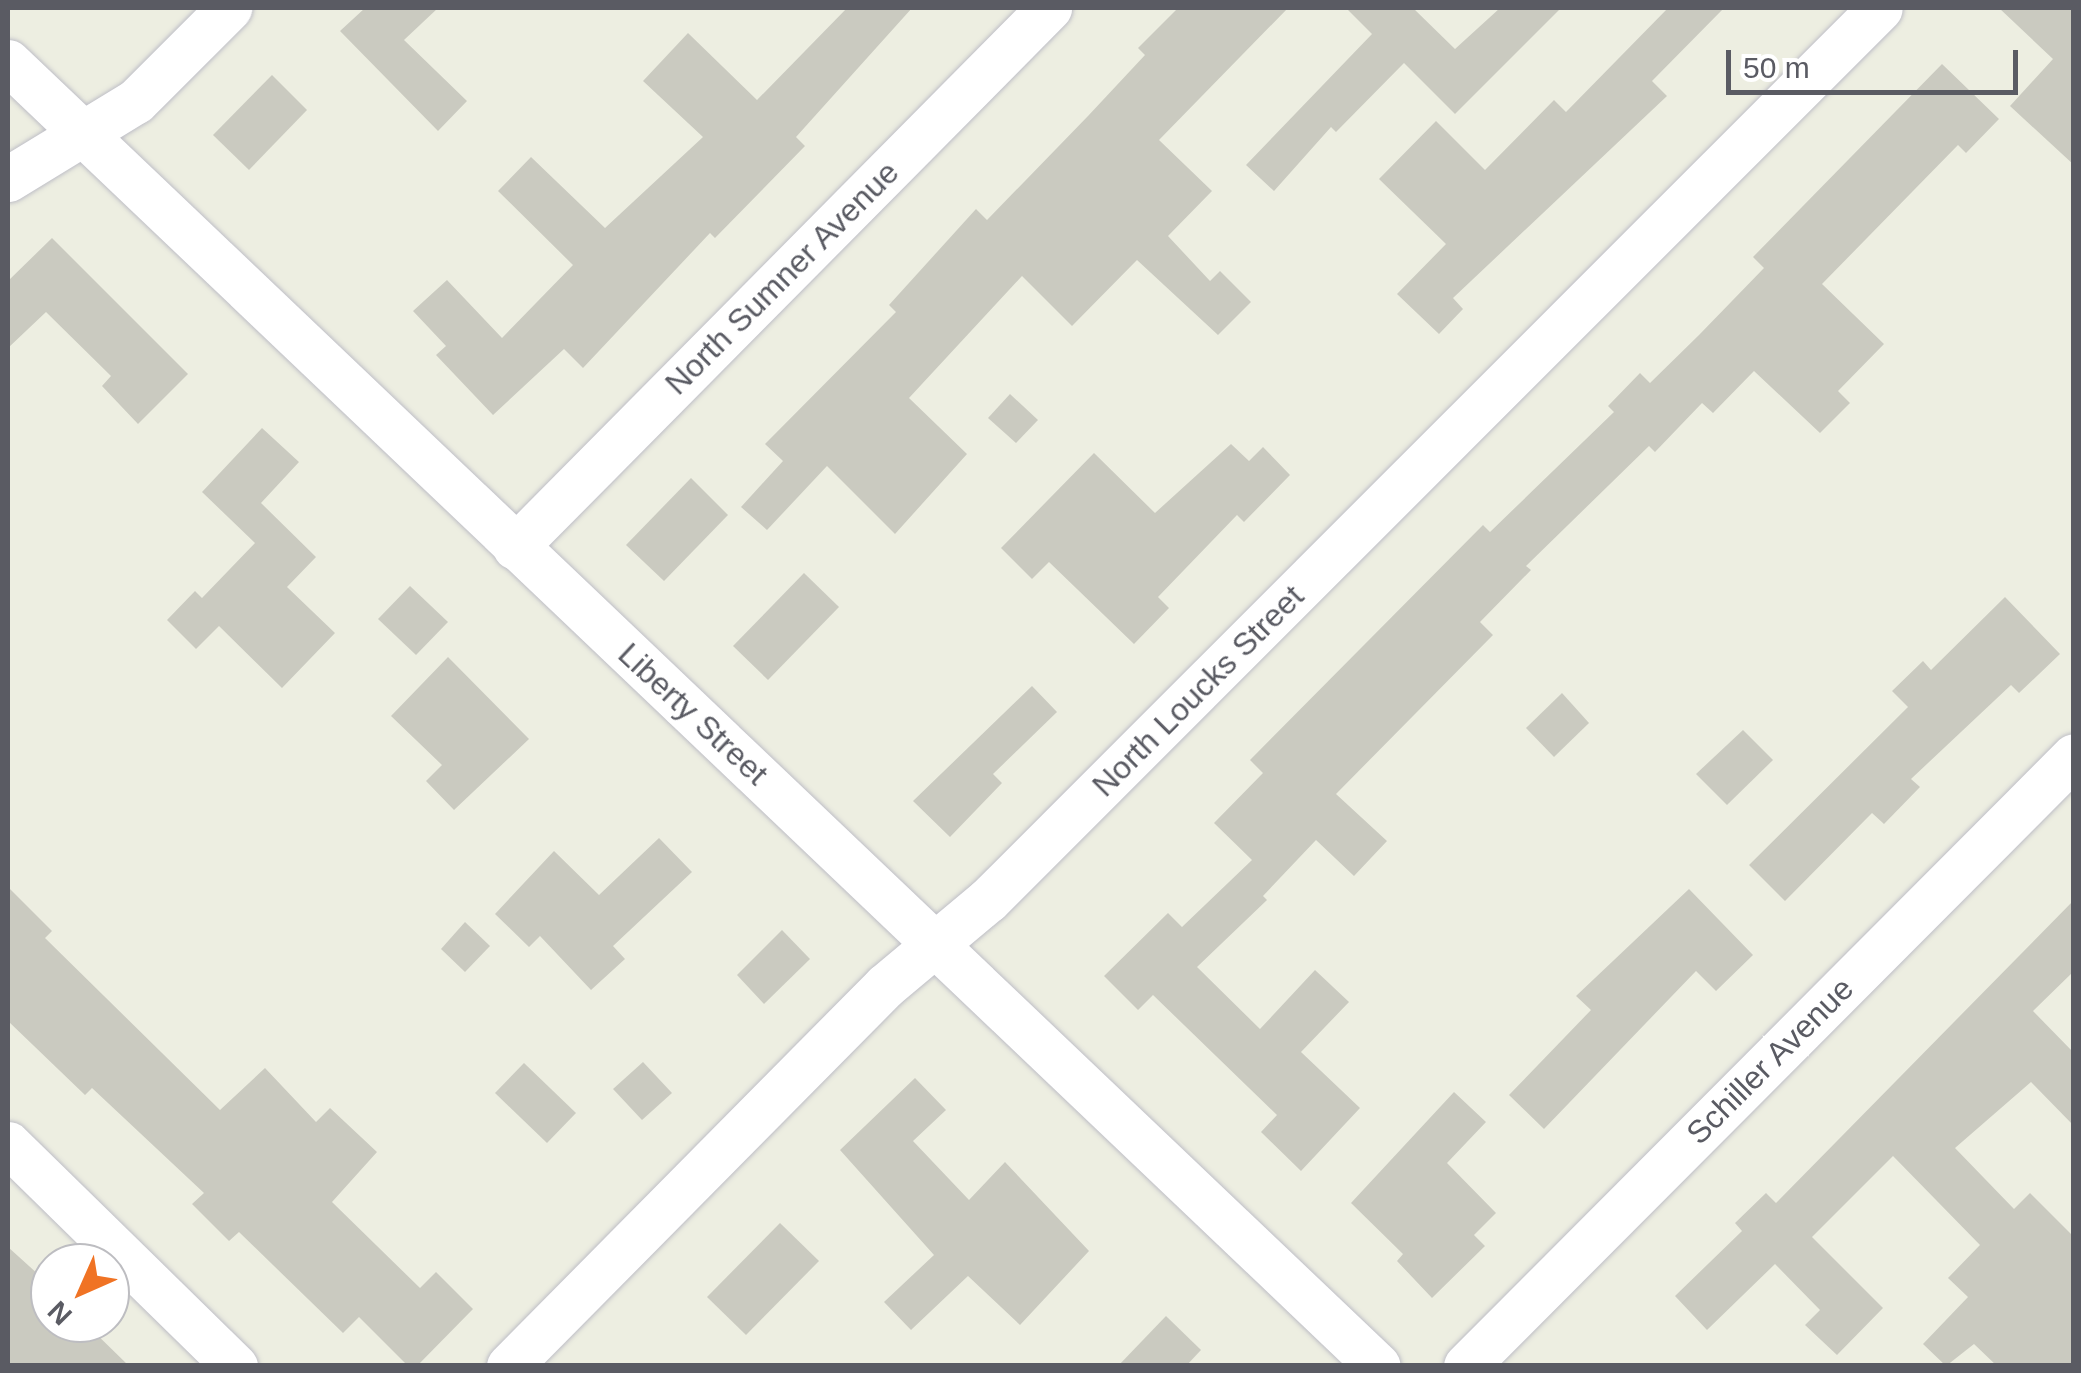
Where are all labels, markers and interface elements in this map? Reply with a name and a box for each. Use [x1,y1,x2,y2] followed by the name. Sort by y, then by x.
[1731,30,2024,92] scale bar
[1743,51,1810,84] text: 50 m
[657,153,907,403] street label: North Sumner Avenue
[1084,577,1312,805] street label: North Loucks Street
[610,635,776,793] street label: Liberty Street
[1678,969,1862,1153] street label: Schiller Avenue
[30,1243,130,1343] north arrow
[42,1295,78,1331] text: N

